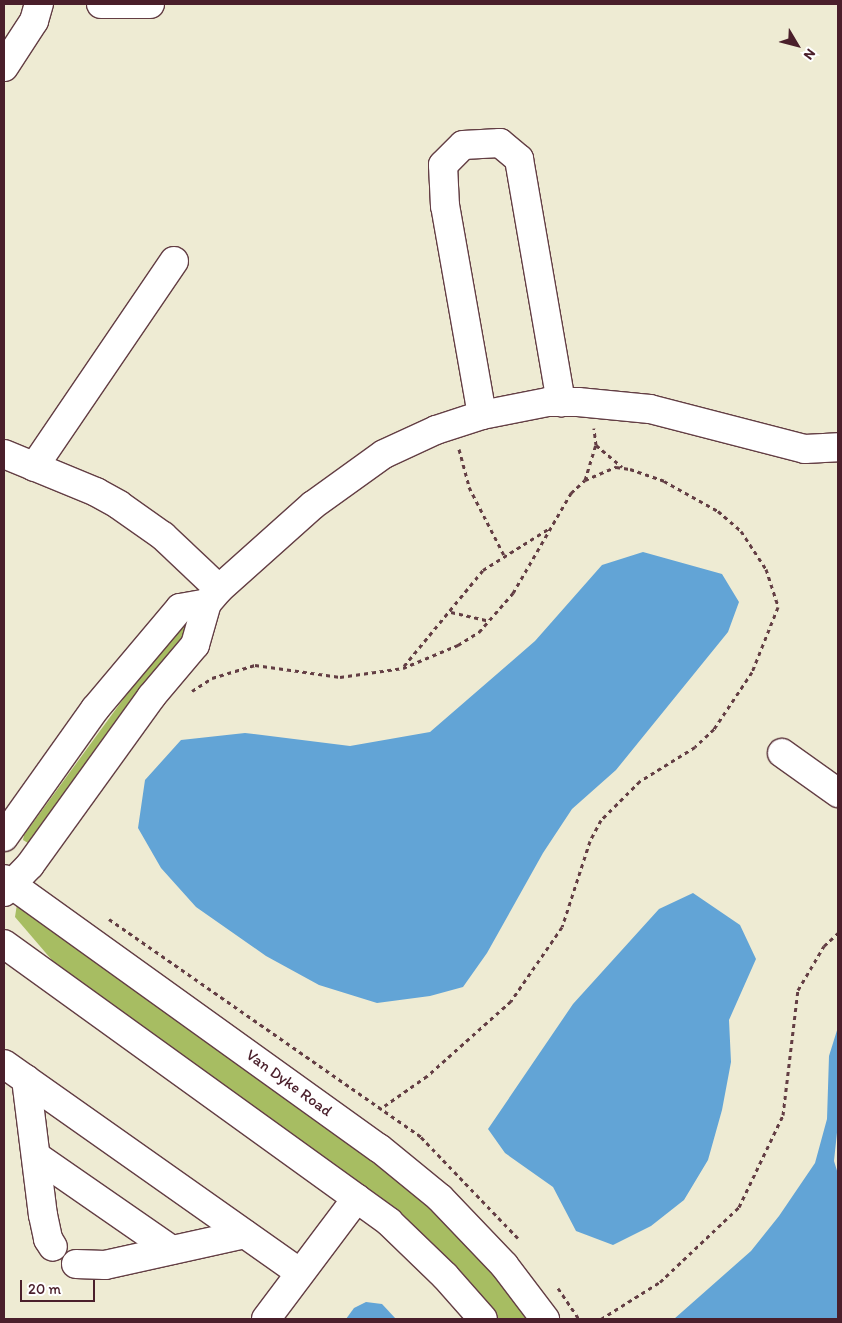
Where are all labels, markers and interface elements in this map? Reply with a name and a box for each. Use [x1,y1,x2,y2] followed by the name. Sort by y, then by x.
[772,20,822,70] north arrow
[800,45,819,63] text: N
[242,1045,336,1121] street label: Van Dyke Road
[22,1270,98,1302] scale bar
[28,1280,61,1298] text: 20 m

